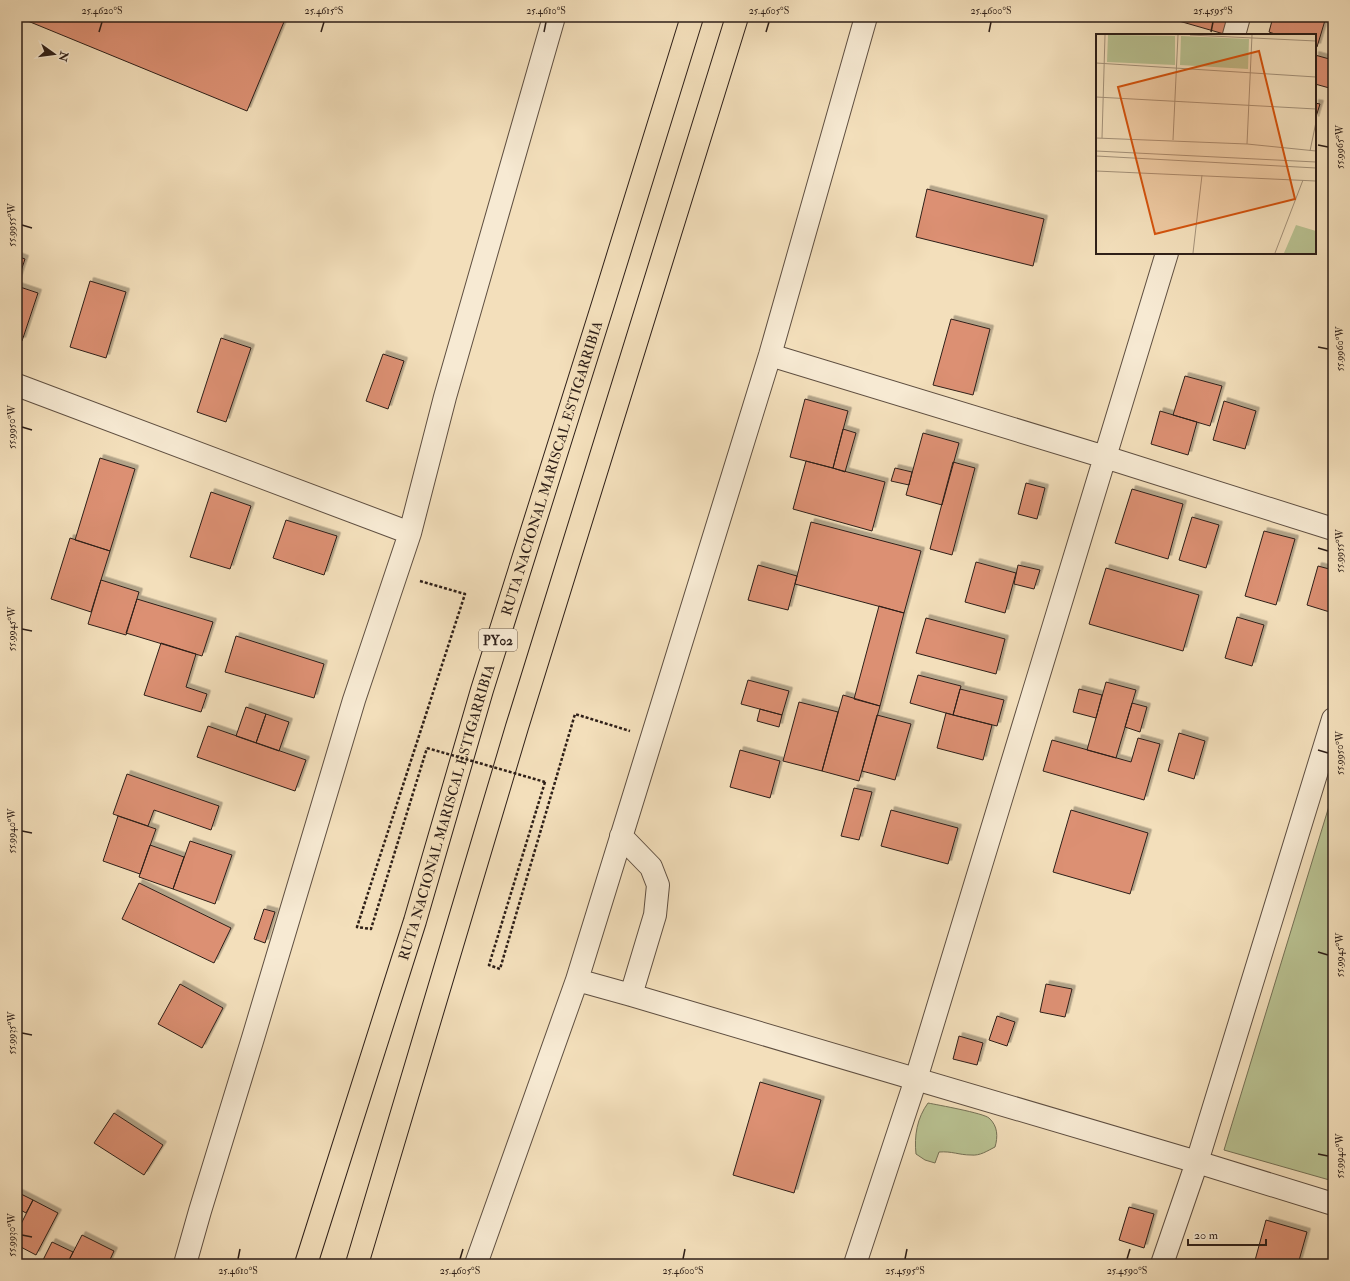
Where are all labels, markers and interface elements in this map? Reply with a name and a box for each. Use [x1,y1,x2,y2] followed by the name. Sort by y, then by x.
[81,5,123,17] text: 25.4620°S
[305,5,343,17] text: 25.4615°S
[526,5,566,17] text: 25.4610°S
[749,5,789,17] text: 25.4605°S
[970,5,1012,17] text: 25.4600°S
[1193,5,1233,17] text: 25.4595°S
[34,34,74,74] north arrow
[1096,34,1316,254] inset map
[55,49,71,64] text: N
[1334,124,1346,169] text: 55.9965°W
[6,203,18,247] text: 55.9955°W
[498,319,606,618] street label: RUTA NACIONAL MARISCAL ESTIGARRIBIA
[1334,326,1346,371] text: 55.9960°W
[6,404,18,449] text: 55.9950°W
[1334,529,1346,573] text: 55.9955°W
[6,606,18,651] text: 55.9945°W
[479,629,517,651] road number: PY02
[395,662,499,963] street label: RUTA NACIONAL MARISCAL ESTIGARRIBIA
[1334,730,1346,775] text: 55.9950°W
[6,808,18,854] text: 55.9940°W
[1334,932,1346,977] text: 55.9945°W
[6,1011,18,1054] text: 55.9935°W
[1334,1133,1346,1179] text: 55.9940°W
[6,1212,18,1257] text: 55.9930°W
[1188,1221,1266,1247] scale bar
[1194,1228,1219,1243] text: 20 m
[218,1265,258,1277] text: 25.4610°S
[440,1265,480,1277] text: 25.4605°S
[662,1265,704,1277] text: 25.4600°S
[885,1265,925,1277] text: 25.4595°S
[1107,1265,1147,1277] text: 25.4590°S

